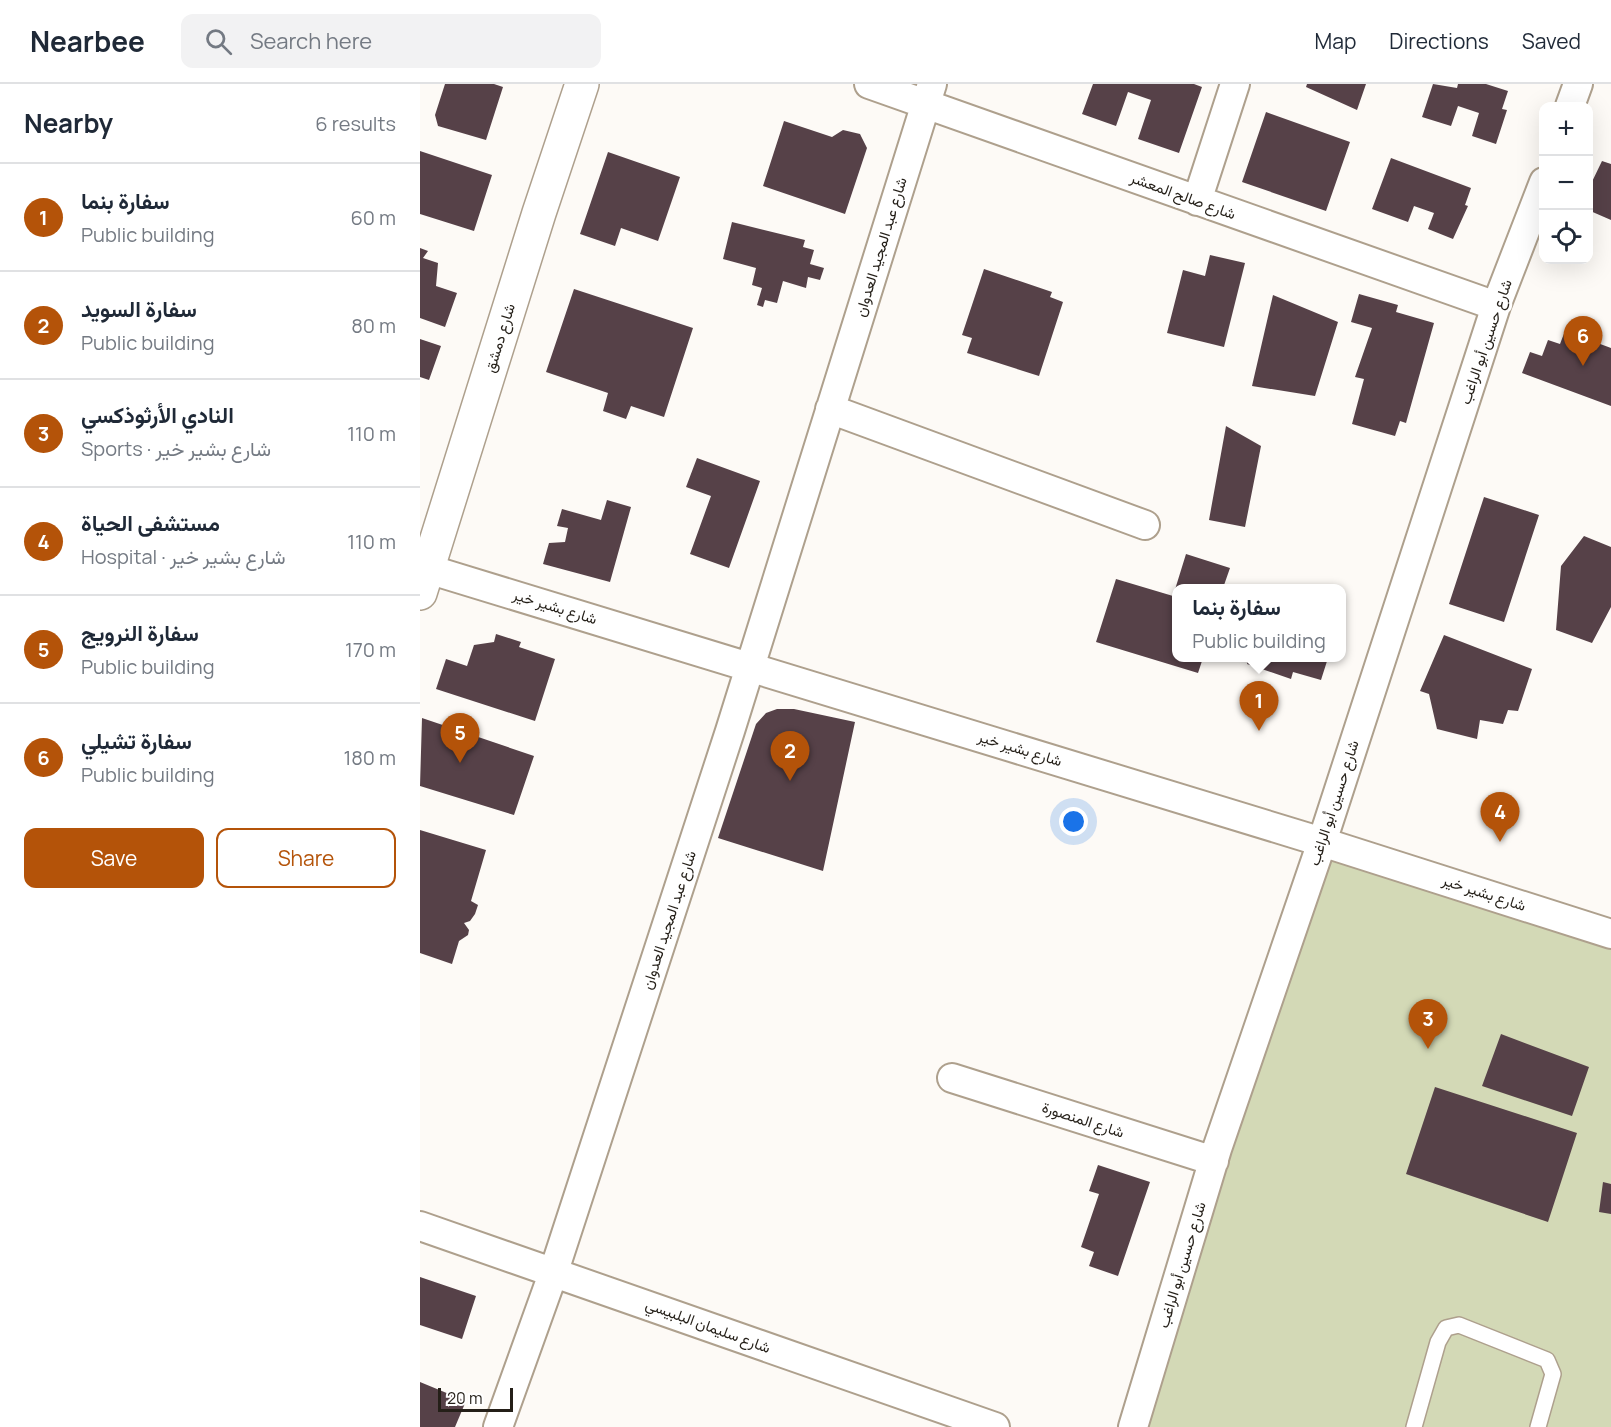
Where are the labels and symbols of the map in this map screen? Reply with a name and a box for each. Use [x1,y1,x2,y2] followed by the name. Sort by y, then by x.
[1126,166,1239,225] street label: شارع صالح المعشر
[849,174,913,319] street label: شارع عبد المجيد العدوان
[1454,276,1518,408] street label: شارع حسين أبو الراغب
[479,301,521,375] street label: شارع دمشق
[1564,316,1602,366] pin: 6
[509,583,600,630] street label: شارع بشير خير
[1240,682,1278,731] pin: 1
[440,714,480,763] pin: 5
[974,725,1065,772] street label: شارع بشير خير
[770,732,809,781] pin: 2
[1303,737,1365,869] street label: شارع حسين أبو الراغب
[1480,792,1520,842] pin: 4
[1059,807,1088,836] your location
[636,848,702,992] street label: شارع عبد المجيد العدوان
[1438,869,1529,917] street label: شارع بشير خير
[1408,1000,1448,1049] pin: 3
[1039,1096,1127,1144] street label: شارع المنصورة
[1152,1199,1212,1331] street label: شارع حسين أبو الراغب
[642,1293,774,1361] street label: شارع سليمان البلبيسي
[438,1385,513,1412] scale bar

